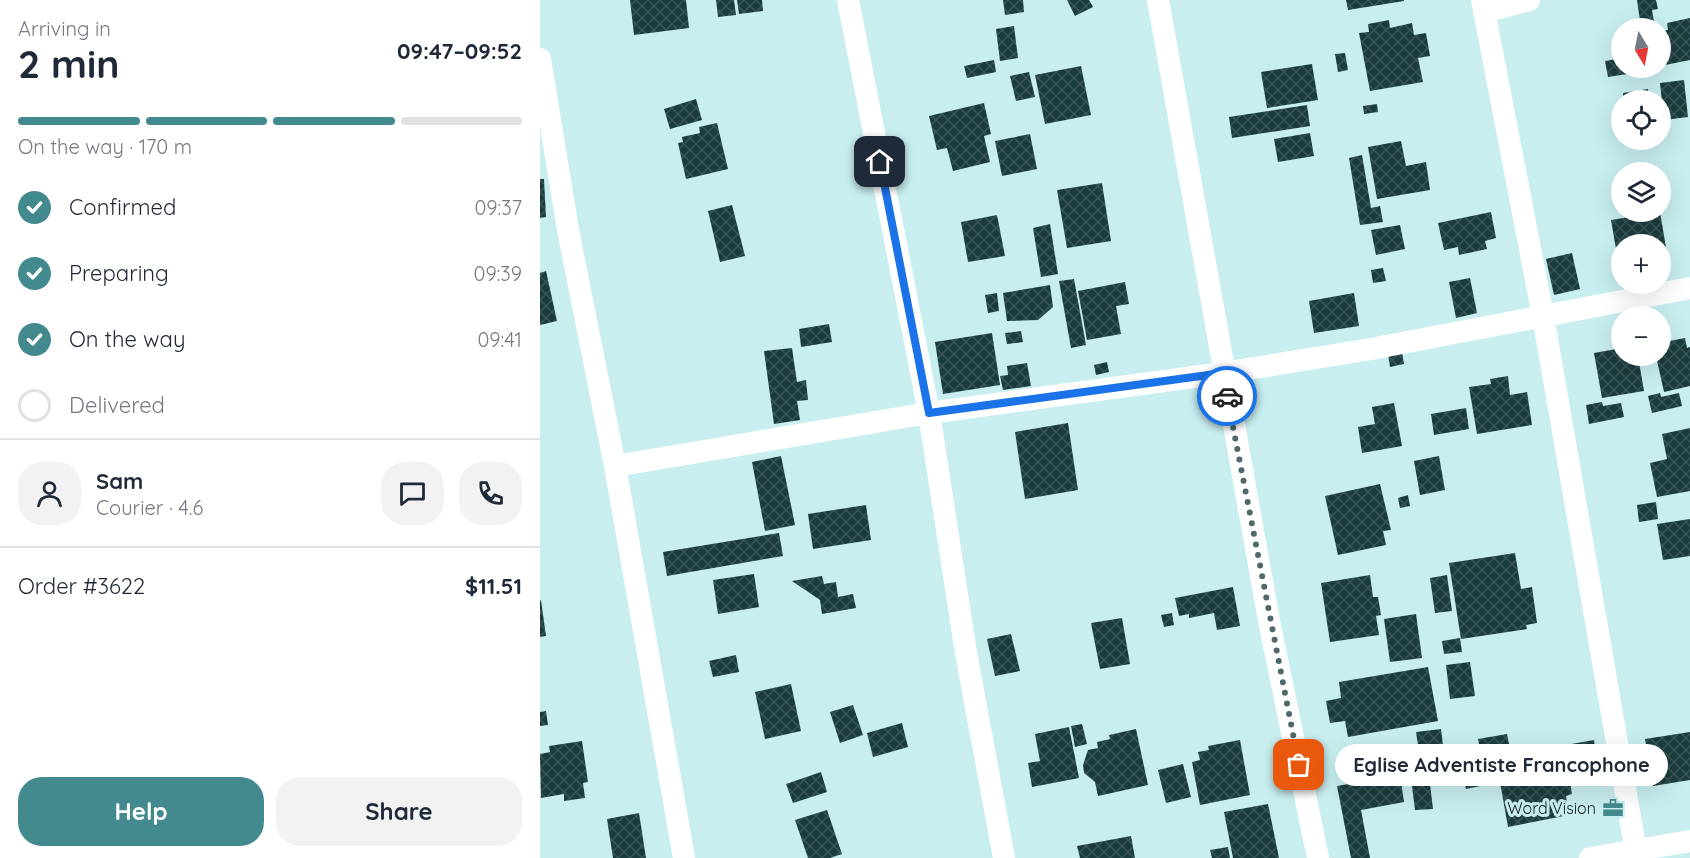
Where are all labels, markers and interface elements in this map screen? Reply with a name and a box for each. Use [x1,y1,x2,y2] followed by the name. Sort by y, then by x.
[18,16,111,41] text: Arriving in
[1611,18,1671,78] north arrow
[1611,18,1671,366] map controls
[397,37,522,65] text: 09:47–09:52
[18,39,120,88] text: 2 min
[1611,90,1671,150] button: locate
[18,134,192,159] text: On the way · 170 m
[854,136,905,187] pin
[863,145,896,178] icon: home
[1611,162,1671,222] button: layers
[18,191,51,224] icon: check
[69,193,176,221] text: Confirmed
[474,195,522,220] text: 09:37
[1611,234,1671,294] button: +
[18,257,51,290] icon: check
[69,259,169,287] text: Preparing
[474,261,522,286] text: 09:39
[1611,306,1671,366] button: −
[18,323,51,356] icon: check
[69,325,185,353] text: On the way
[477,327,522,352] text: 09:41
[1197,366,1257,426] courier
[1211,380,1244,413] icon: car
[69,391,165,419] text: Delivered
[18,462,81,525] button: person
[381,462,444,525] button: chat
[459,462,522,525] button: phone
[96,467,143,495] text: Sam
[96,495,203,520] text: Courier · 4.6
[18,572,145,600] text: Order #3622
[465,572,522,600] text: $11.51
[1273,739,1324,790] pin
[1335,744,1668,786] callout: Eglise Adventiste Francophone
[1282,748,1315,781] icon: bag
[1353,752,1650,777] text: Eglise Adventiste Francophone
[18,777,264,846] button: Help
[276,777,522,846] button: Share
[1601,796,1625,820] office icon: Word Vision
[1507,798,1596,818] place label: Word Vision

